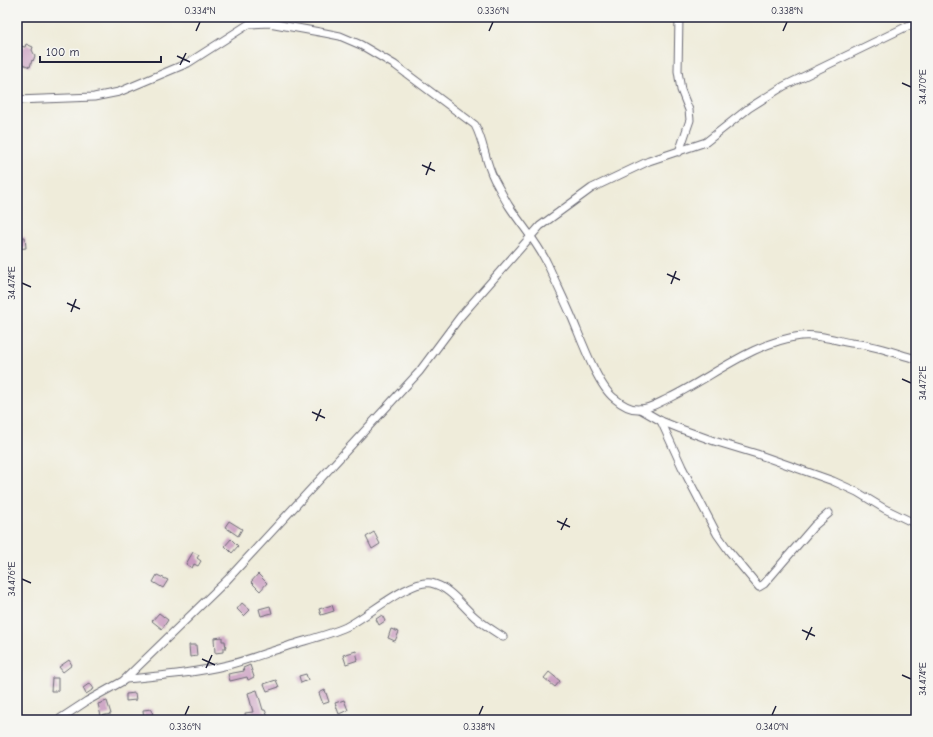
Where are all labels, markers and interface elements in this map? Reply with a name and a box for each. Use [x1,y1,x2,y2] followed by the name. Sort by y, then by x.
[184,5,216,17] text: 0.334°N
[477,5,509,17] text: 0.336°N
[771,5,803,17] text: 0.338°N
[40,38,161,64] scale bar
[46,45,79,59] text: 100 m
[917,69,929,105] text: 34.470°E
[6,266,18,300] text: 34.474°E
[917,366,929,400] text: 34.472°E
[6,562,18,596] text: 34.476°E
[917,662,929,696] text: 34.474°E
[169,721,201,733] text: 0.336°N
[463,721,495,733] text: 0.338°N
[756,721,788,733] text: 0.340°N

